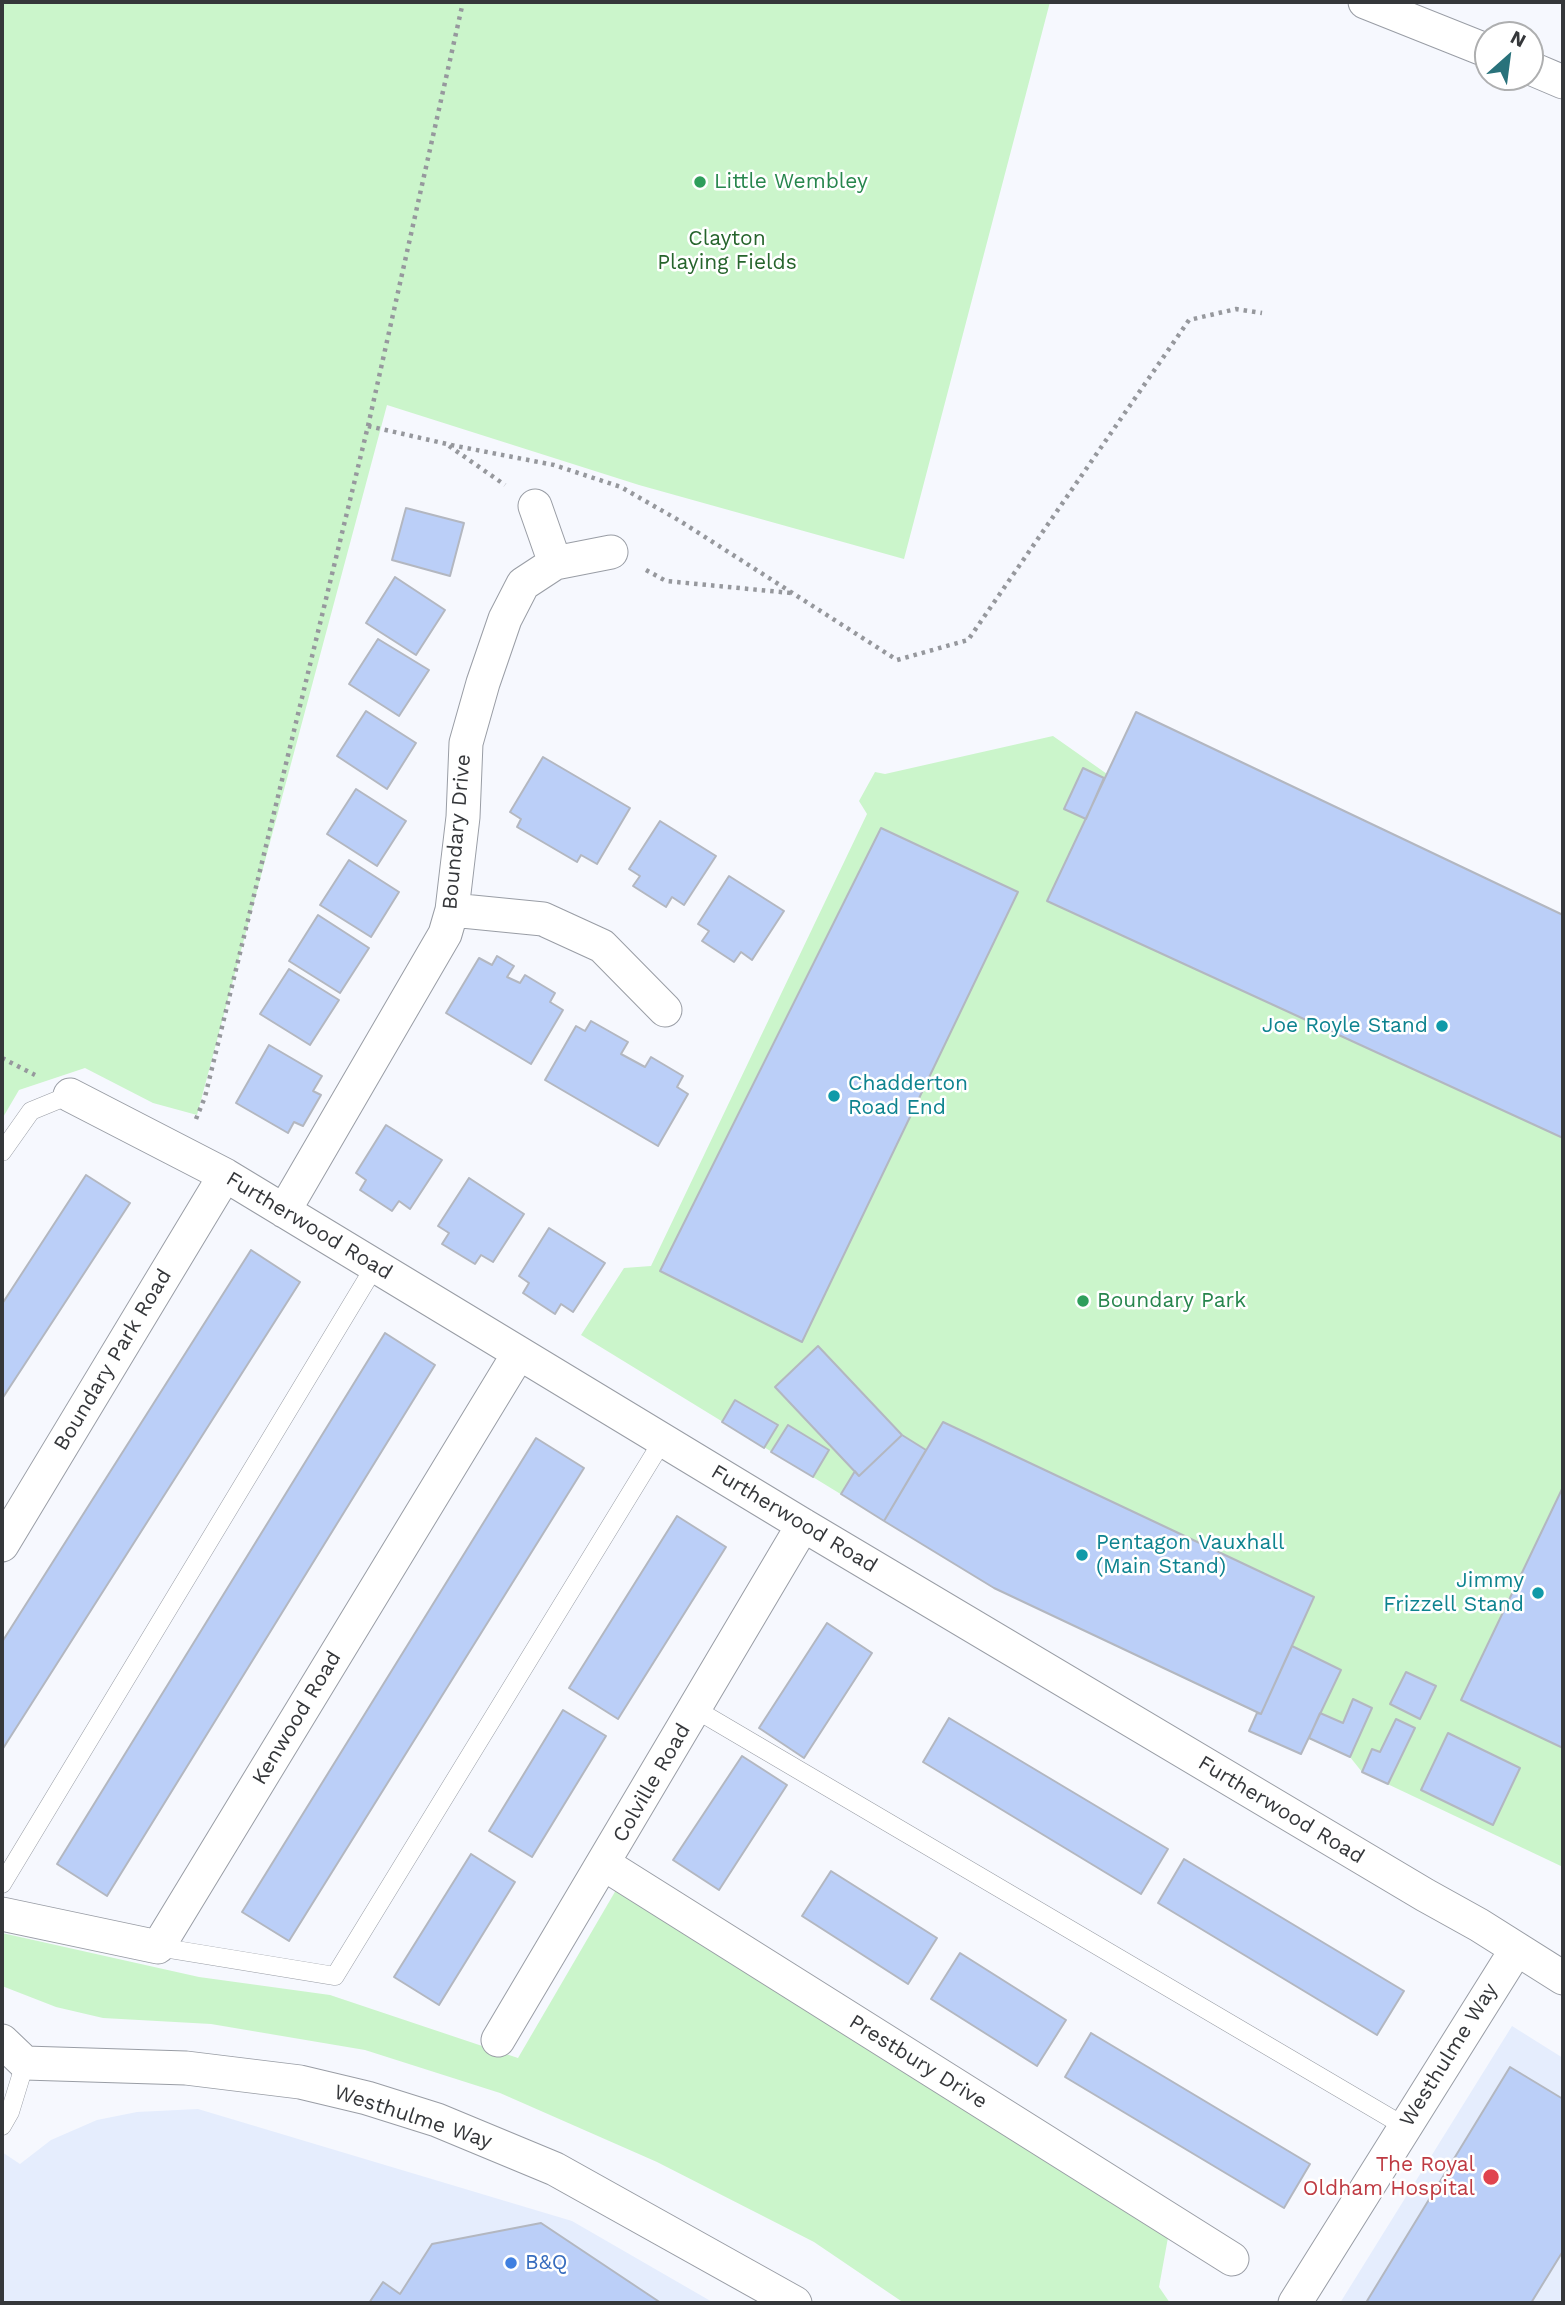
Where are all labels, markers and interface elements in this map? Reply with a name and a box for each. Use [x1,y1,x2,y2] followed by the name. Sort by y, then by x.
[1474,21,1544,91] north arrow
[1507,25,1530,52] text: N
[714,169,868,195] place label: Little Wembley
[692,174,708,190] marker: Little Wembley
[657,226,797,276] park label: Clayton Playing Fields
[438,753,476,911] street label: Boundary Drive
[1262,1013,1428,1039] place label: Joe Royle Stand
[1434,1018,1450,1034] marker: Joe Royle Stand
[848,1071,968,1121] place label: Chadderton Road End
[826,1088,842,1104] marker: Chadderton Road End
[221,1166,397,1286] street label: Furtherwood Road
[49,1265,177,1455] street label: Boundary Park Road
[1097,1288,1246,1314] place label: Boundary Park
[1075,1293,1091,1309] marker: Boundary Park
[706,1459,882,1579] street label: Furtherwood Road
[1096,1530,1284,1580] place label: Pentagon Vauxhall (Main Stand)
[1074,1547,1090,1563] marker: Pentagon Vauxhall (Main Stand)
[1383,1568,1524,1618] place label: Jimmy Frizzell Stand
[1530,1585,1546,1601] marker: Jimmy Frizzell Stand
[247,1646,347,1790] street label: Kenwood Road
[608,1719,696,1847] street label: Colville Road
[1193,1750,1369,1870] street label: Furtherwood Road
[1395,1979,1503,2131] street label: Westhulme Way
[844,2009,992,2115] street label: Prestbury Drive
[331,2080,495,2154] street label: Westhulme Way
[1303,2152,1475,2202] place label: The Royal Oldham Hospital
[1481,2167,1501,2187] marker: The Royal Oldham Hospital
[525,2250,568,2276] place label: B&Q
[503,2255,519,2271] marker: B&Q

